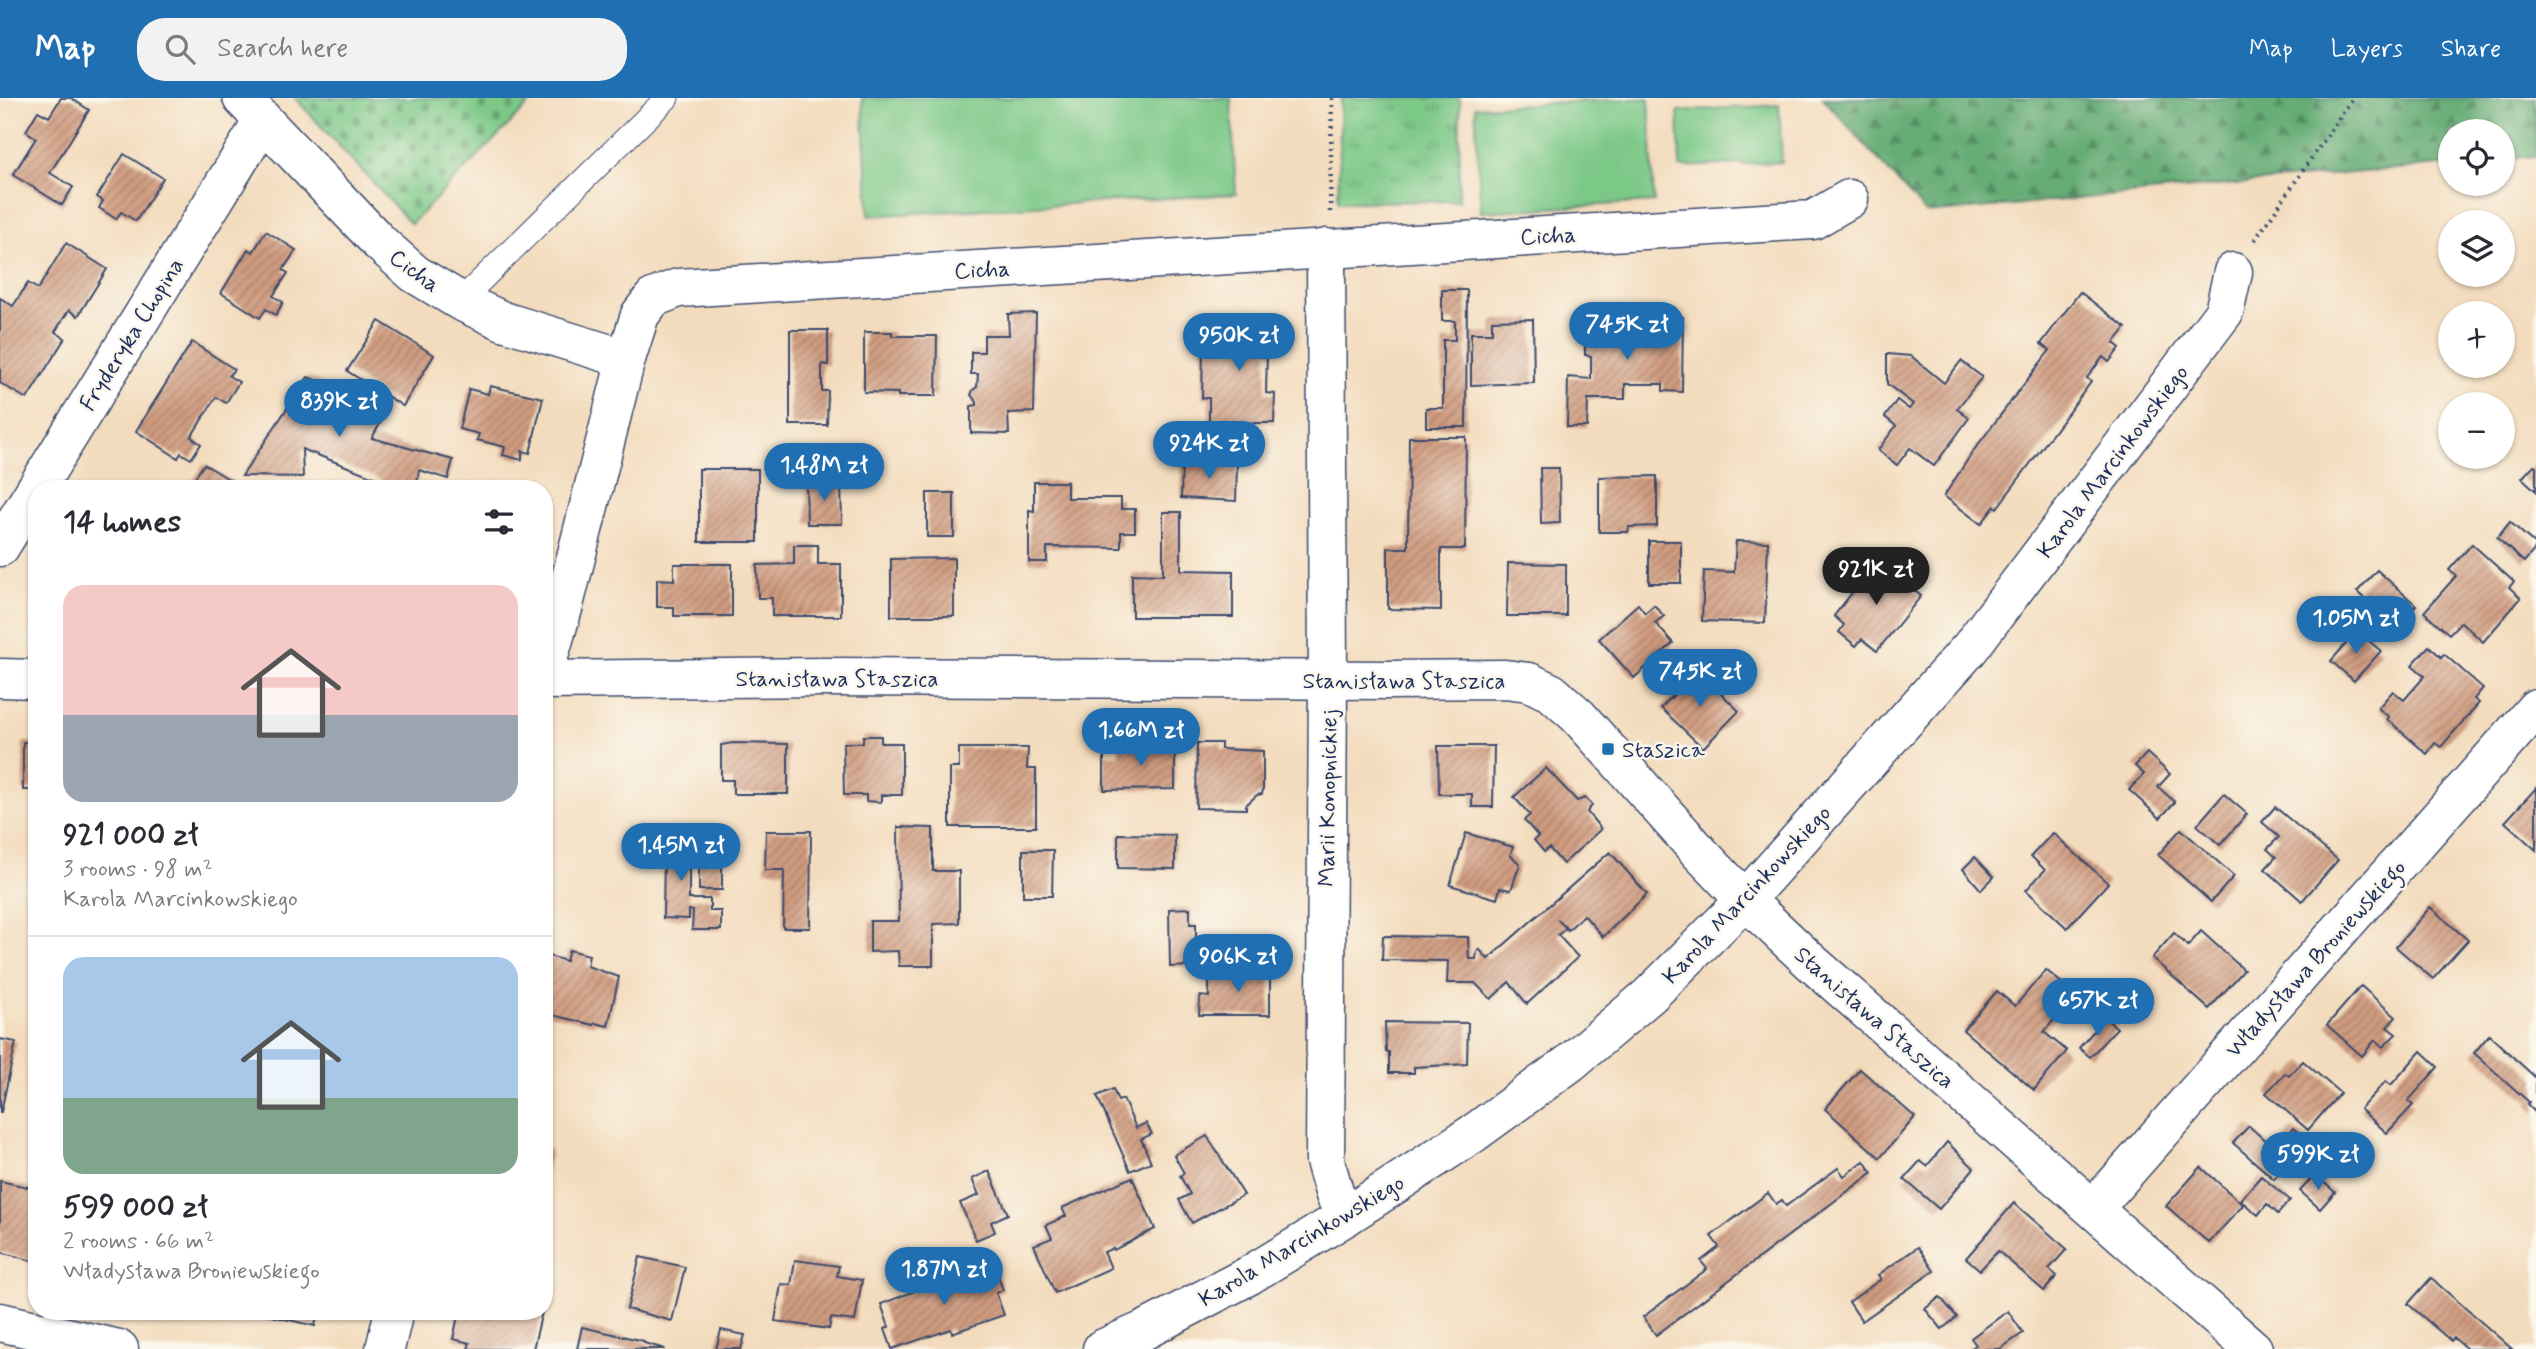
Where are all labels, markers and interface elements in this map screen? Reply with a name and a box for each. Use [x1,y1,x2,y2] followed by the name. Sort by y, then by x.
[137,18,627,81] search box
[35,27,95,71] text: Map
[161,30,199,68] icon: search
[217,32,348,66] text: Search here
[2249,34,2293,65] text: Map
[2331,34,2403,65] text: Layers
[2441,34,2501,65] text: Share
[2438,119,2515,469] map controls
[2438,119,2515,196] button: locate
[2438,210,2515,287] button: layers
[1519,221,1577,253] street label: Cicha
[382,243,445,300] street label: Cicha
[74,253,192,417] street label: Fryderyka Chopina
[953,255,1011,287] street label: Cicha
[2438,301,2515,378] button: +
[1562,302,1692,362] pin: 745K zł
[1585,310,1669,340] text: 745K zł
[1174,314,1304,373] pin: 950K zł
[1199,321,1279,351] text: 950K zł
[2031,359,2196,565] street label: Karola Marcinkowskiego
[274,380,404,439] pin: 839K zł
[300,387,378,417] text: 839K zł
[2438,392,2515,469] button: −
[1144,422,1274,481] pin: 924K zł
[1169,429,1249,459] text: 924K zł
[752,444,896,503] pin: 1.48M zł
[780,451,868,481] text: 1.48M zł
[63,503,181,542] text: 14 homes
[480,503,518,541] icon: filters
[1811,547,1941,607] pin: 921K zł
[1838,555,1914,585] text: 921K zł
[2284,596,2428,656] pin: 1.05M zł
[2313,604,2399,634] text: 1.05M zł
[228,630,354,756] icon: home
[1635,650,1765,709] pin: 745K zł
[1658,657,1742,687] text: 745K zł
[735,665,939,695] street label: Stanisława Staszica
[1302,667,1506,697] street label: Stanisława Staszica
[1069,708,1213,768] pin: 1.66M zł
[1312,709,1346,887] street label: Marii Konopnickiej
[1098,716,1184,746] text: 1.66M zł
[1622,736,1705,766] place label: Staszica
[1600,741,1616,757] marker: Staszica
[1656,799,1839,992] street label: Karola Marcinkowskiego
[63,816,198,855] text: 921 000 zł
[609,824,753,883] pin: 1.45M zł
[637,831,725,861] text: 1.45M zł
[2220,854,2415,1066] street label: Władysława Broniewskiego
[63,855,213,885] text: 3 rooms · 98 m²
[63,885,298,915] text: Karola Marcinkowskiego
[1173,934,1303,994] pin: 906K zł
[1787,941,1960,1096] street label: Stanisława Staszica
[1199,942,1277,972] text: 906K zł
[2033,978,2163,1038] pin: 657K zł
[2058,986,2138,1016] text: 657K zł
[228,1002,354,1128] icon: home
[2253,1132,2383,1192] pin: 599K zł
[2277,1140,2359,1170] text: 599K zł
[1194,1168,1410,1315] street label: Karola Marcinkowskiego
[63,1188,208,1227] text: 599 000 zł
[63,1227,214,1257] text: 2 rooms · 66 m²
[872,1248,1016,1307] pin: 1.87M zł
[901,1255,987,1285] text: 1.87M zł
[63,1257,320,1287] text: Władysława Broniewskiego

